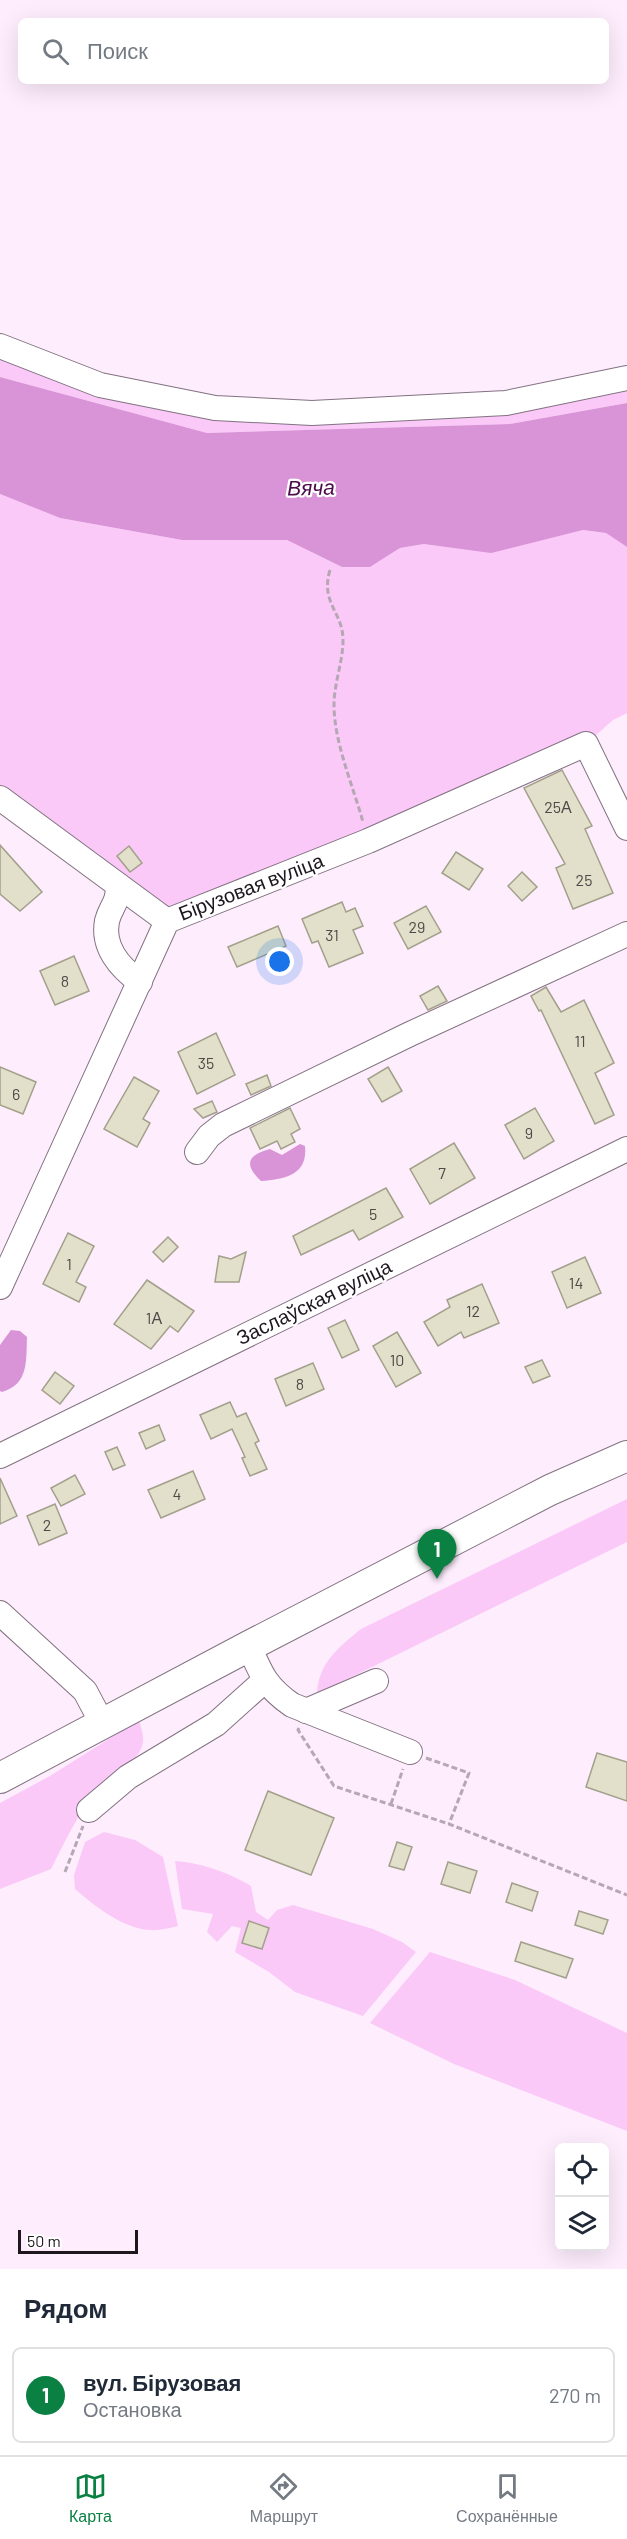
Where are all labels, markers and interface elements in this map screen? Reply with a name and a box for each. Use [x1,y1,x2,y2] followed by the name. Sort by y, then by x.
[18,18,609,84] search box
[39,35,72,68] icon: search
[87,37,148,63] text: Поиск
[287,474,335,499] water label: Вяча
[544,797,572,816] house number: 25А
[175,847,327,925] street label: Бірузовая вуліца
[576,870,592,889] house number: 25
[409,917,425,936] house number: 29
[325,925,339,944] house number: 31
[265,947,294,976] your location
[61,971,69,990] house number: 8
[574,1031,586,1050] house number: 11
[198,1053,214,1072] house number: 35
[12,1084,20,1103] house number: 6
[525,1123,533,1142] house number: 9
[438,1163,446,1182] house number: 7
[369,1204,377,1223] house number: 5
[232,1253,396,1349] street label: Заслаўская вуліца
[66,1254,72,1273] house number: 1
[569,1273,583,1292] house number: 14
[466,1301,480,1320] house number: 12
[146,1308,162,1327] house number: 1А
[390,1350,404,1369] house number: 10
[296,1374,304,1393] house number: 8
[173,1484,181,1503] house number: 4
[43,1515,51,1534] house number: 2
[418,1530,456,1579] pin: 1
[555,2143,609,2251] map controls
[555,2143,609,2197] button: locate
[555,2197,609,2251] button: layers
[18,2227,138,2254] scale bar
[27,2231,61,2250] text: 50 m
[24,2292,107,2323] text: Рядом
[83,2369,241,2395] text: вул. Бірузовая
[42,2383,49,2407] text: 1
[549,2383,601,2407] text: 270 m
[83,2397,182,2421] text: Остановка
[69,2470,112,2526] tab: Карта
[250,2470,318,2526] tab: Маршрут
[456,2470,558,2526] tab: Сохранённые

